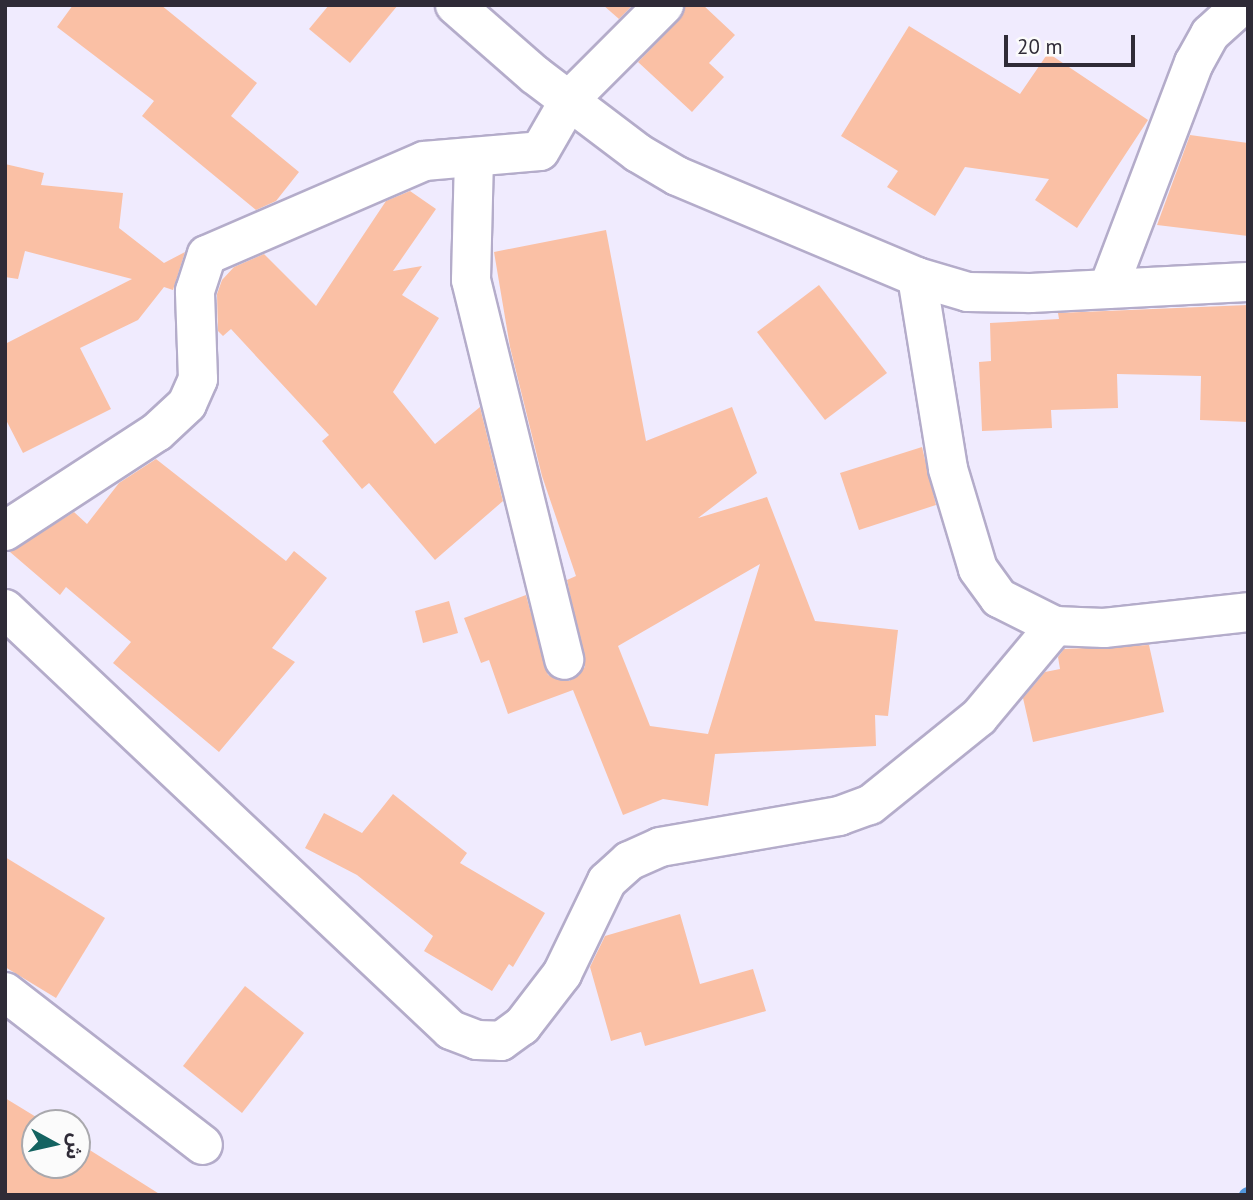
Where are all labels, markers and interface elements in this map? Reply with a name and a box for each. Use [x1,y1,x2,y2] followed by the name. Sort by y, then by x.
[1008,21,1139,65] scale bar
[1017,33,1063,60] text: 20 m
[21,1109,91,1179] north arrow
[61,1132,89,1161] text: ش

